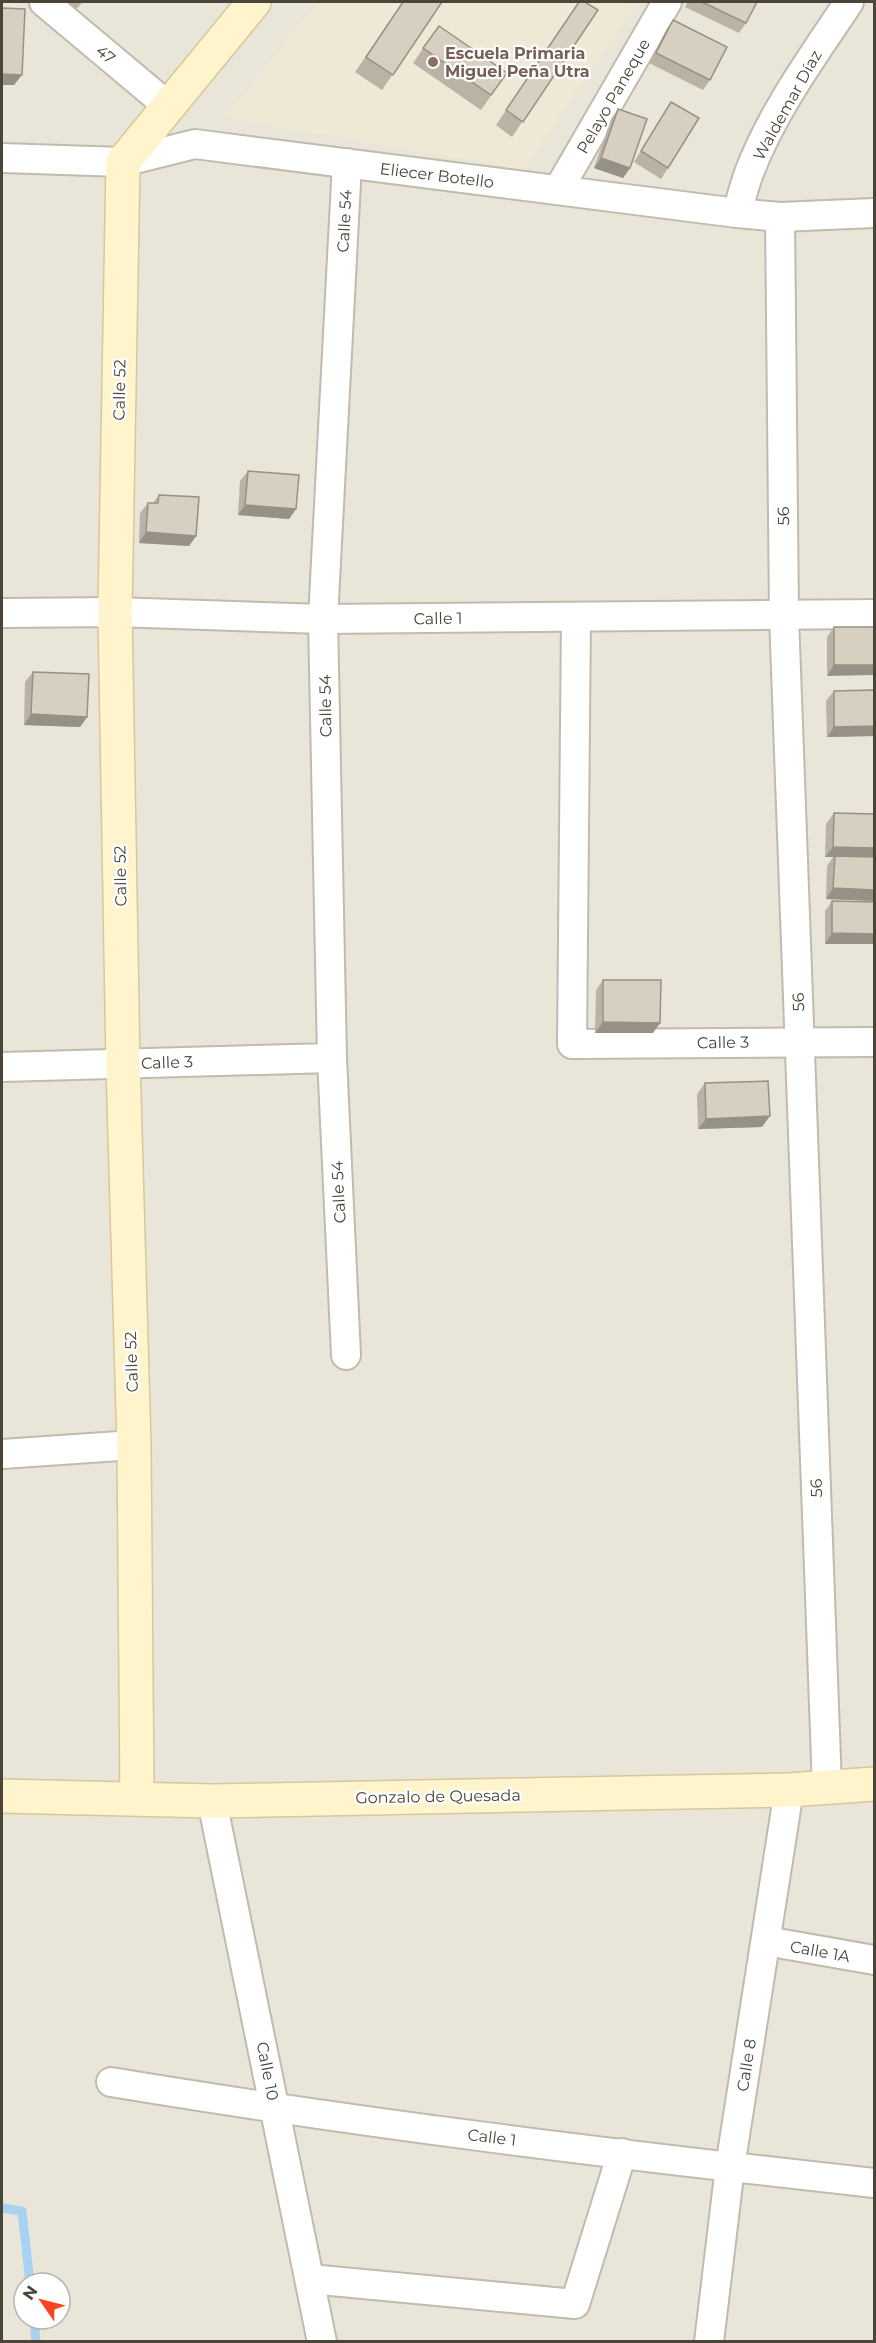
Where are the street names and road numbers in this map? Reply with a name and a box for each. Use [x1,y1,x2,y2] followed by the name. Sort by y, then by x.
[573,35,654,157] street label: Pelayo Paneque
[92,41,119,68] street label: 47
[749,47,826,164] street label: Waldemar Díaz
[379,159,495,192] street label: Eliecer Botello
[333,189,356,253] street label: Calle 54
[109,359,130,421] street label: Calle 52
[774,506,793,526] street label: 56
[413,609,463,628] street label: Calle 1
[315,674,336,738] street label: Calle 54
[110,845,131,907] street label: Calle 52
[789,992,808,1012] street label: 56
[697,1033,749,1052] street label: Calle 3
[141,1052,193,1073] street label: Calle 3
[327,1160,350,1224] street label: Calle 54
[121,1331,142,1393] street label: Calle 52
[807,1478,826,1498] street label: 56
[355,1786,521,1807] street label: Gonzalo de Quesada
[789,1937,852,1966] street label: Calle 1A
[733,2037,760,2093] street label: Calle 8
[253,2040,283,2102] street label: Calle 10
[467,2125,517,2150] street label: Calle 1

